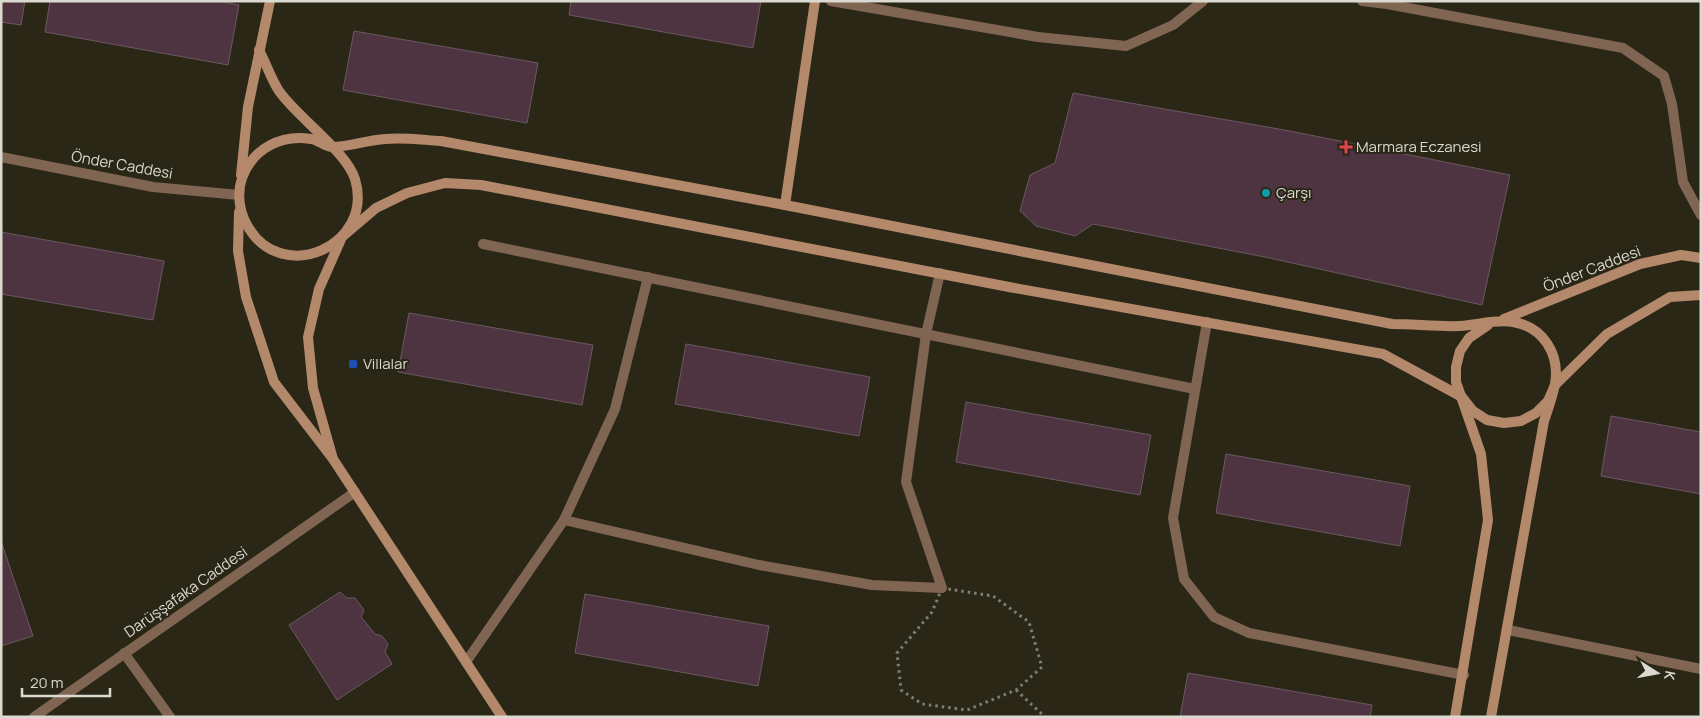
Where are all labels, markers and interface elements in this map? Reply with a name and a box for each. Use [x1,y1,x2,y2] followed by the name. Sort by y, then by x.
[1356,136,1482,157] place label: Marmara Eczanesi
[1340,141,1352,153] marker: Marmara Eczanesi
[70,145,175,184] street label: Önder Caddesi
[1276,182,1312,203] place label: Çarşı
[1260,187,1272,199] marker: Çarşı
[1540,240,1644,297] street label: Önder Caddesi
[363,353,408,374] place label: Villalar
[347,358,359,370] marker: Villalar
[120,541,252,642] street label: Darüşşafaka Caddesi
[1632,648,1682,698] north arrow
[22,666,110,698] scale bar
[1660,669,1680,683] text: K
[30,672,63,693] text: 20 m

